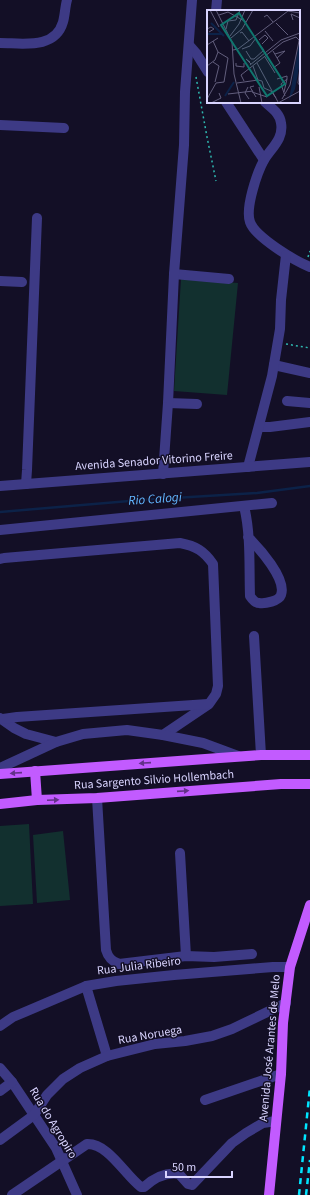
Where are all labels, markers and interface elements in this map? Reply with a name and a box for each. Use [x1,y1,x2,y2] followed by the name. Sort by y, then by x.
[207,10,300,103] inset map
[75,447,233,475] street label: Avenida Senador Vitorino Freire
[128,488,183,510] water label: Rio Calogi
[139,759,151,766] one-way arrow
[73,766,235,794] street label: Rua Sargento Silvio Hollembach
[10,769,22,776] one-way arrow
[176,788,189,795] one-way arrow
[47,796,59,803] one-way arrow
[96,952,182,980] street label: Rua Julia Ribeiro
[255,974,285,1122] street label: Avenida José Arantes de Melo
[117,1021,183,1049] street label: Rua Noruega
[25,1084,81,1162] street label: Rua do Agropiro
[166,1153,232,1179] scale bar
[172,1159,196,1176] text: 50 m

